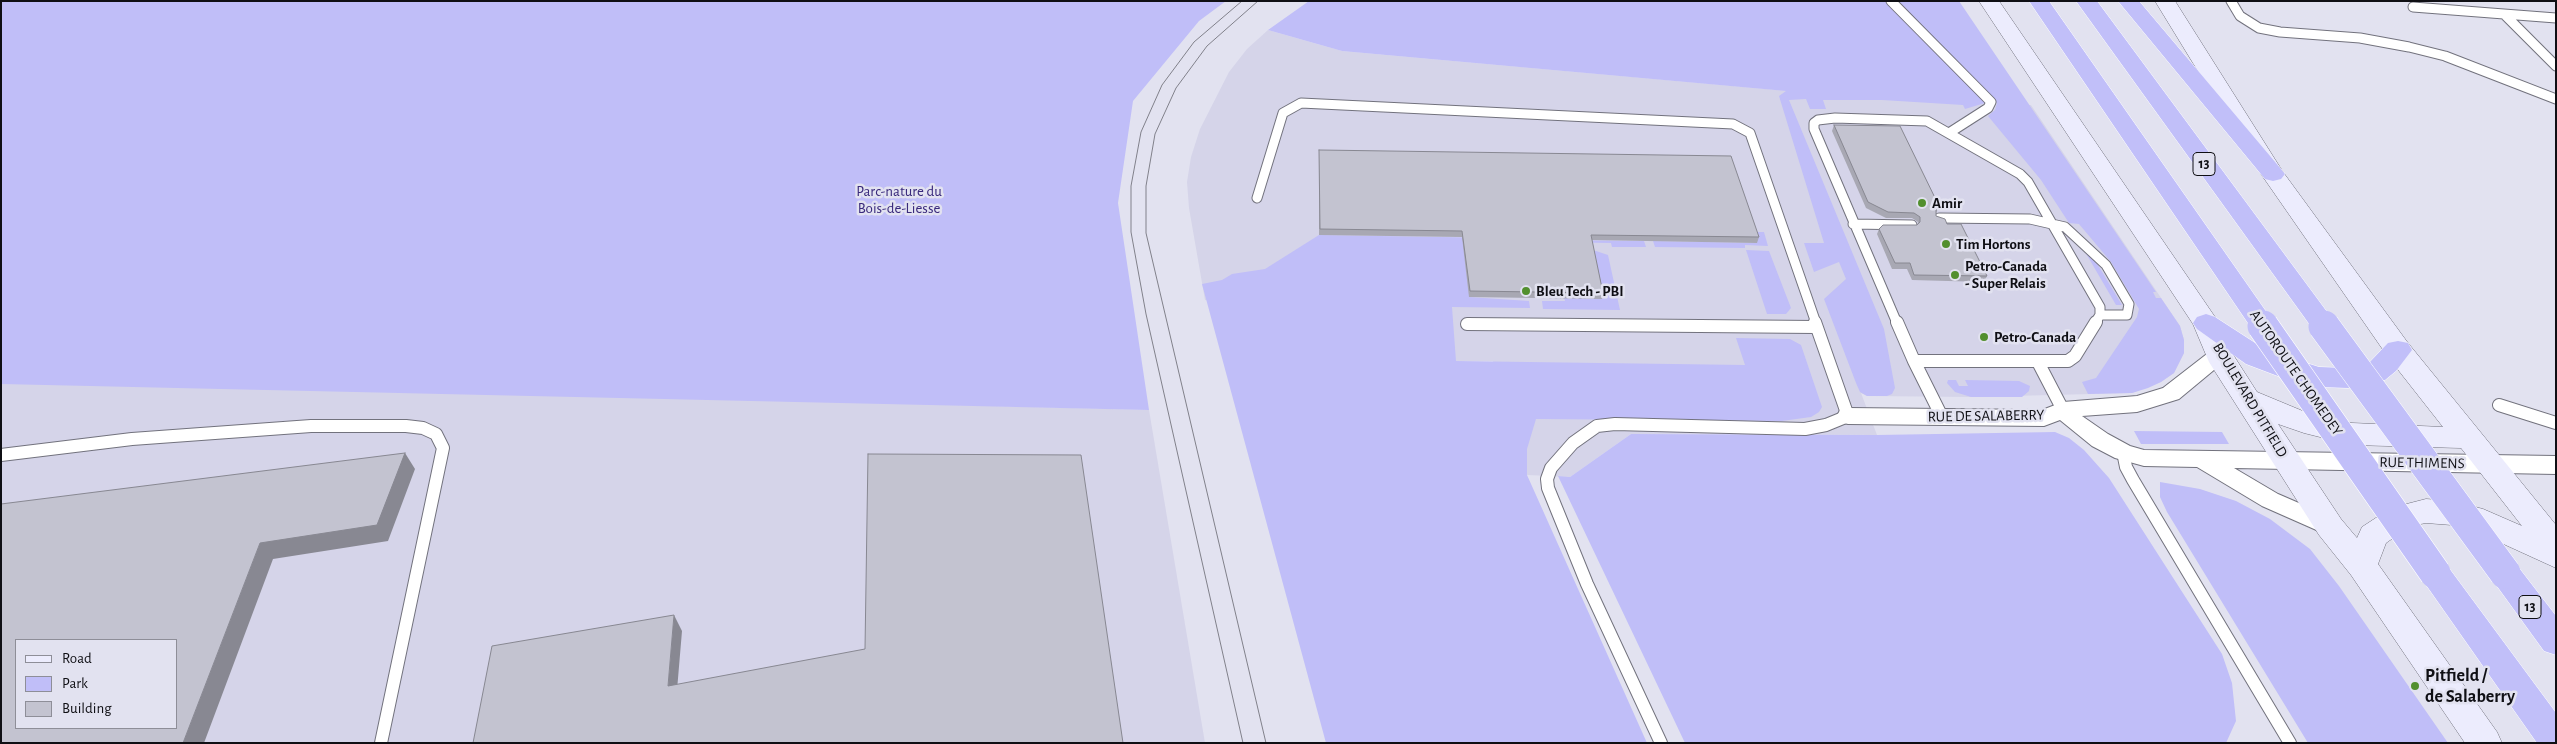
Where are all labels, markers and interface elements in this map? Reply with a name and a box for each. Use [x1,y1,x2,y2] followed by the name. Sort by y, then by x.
[2193,152,2215,175] road number: 13
[856,182,942,217] park label: Parc-nature du Bois-de-Liesse
[1932,194,1962,212] place label: Amir
[1916,197,1928,209] marker: Amir
[1956,235,2031,253] place label: Tim Hortons
[1940,238,1952,250] marker: Tim Hortons
[1965,257,2047,292] place label: Petro-Canada - Super Relais
[1949,269,1961,281] marker: Petro-Canada - Super Relais
[1536,282,1624,300] place label: Bleu Tech - PBI
[1520,285,1532,297] marker: Bleu Tech - PBI
[2246,307,2346,439] street label: AUTOROUTE CHOMEDEY
[1994,328,2076,346] place label: Petro-Canada
[1978,331,1990,343] marker: Petro-Canada
[2209,339,2291,461] street label: BOULEVARD PITFIELD
[1928,406,2044,426] street label: RUE DE SALABERRY
[2379,453,2465,473] street label: RUE THIMENS
[2519,596,2541,618] road number: 13
[15,639,178,729] legend
[62,651,92,666] text: Road
[2425,665,2515,708] place label: Pitfield / de Salaberry
[62,676,88,691] text: Park
[2409,680,2421,692] marker: Pitfield / de Salaberry
[62,701,112,716] text: Building

